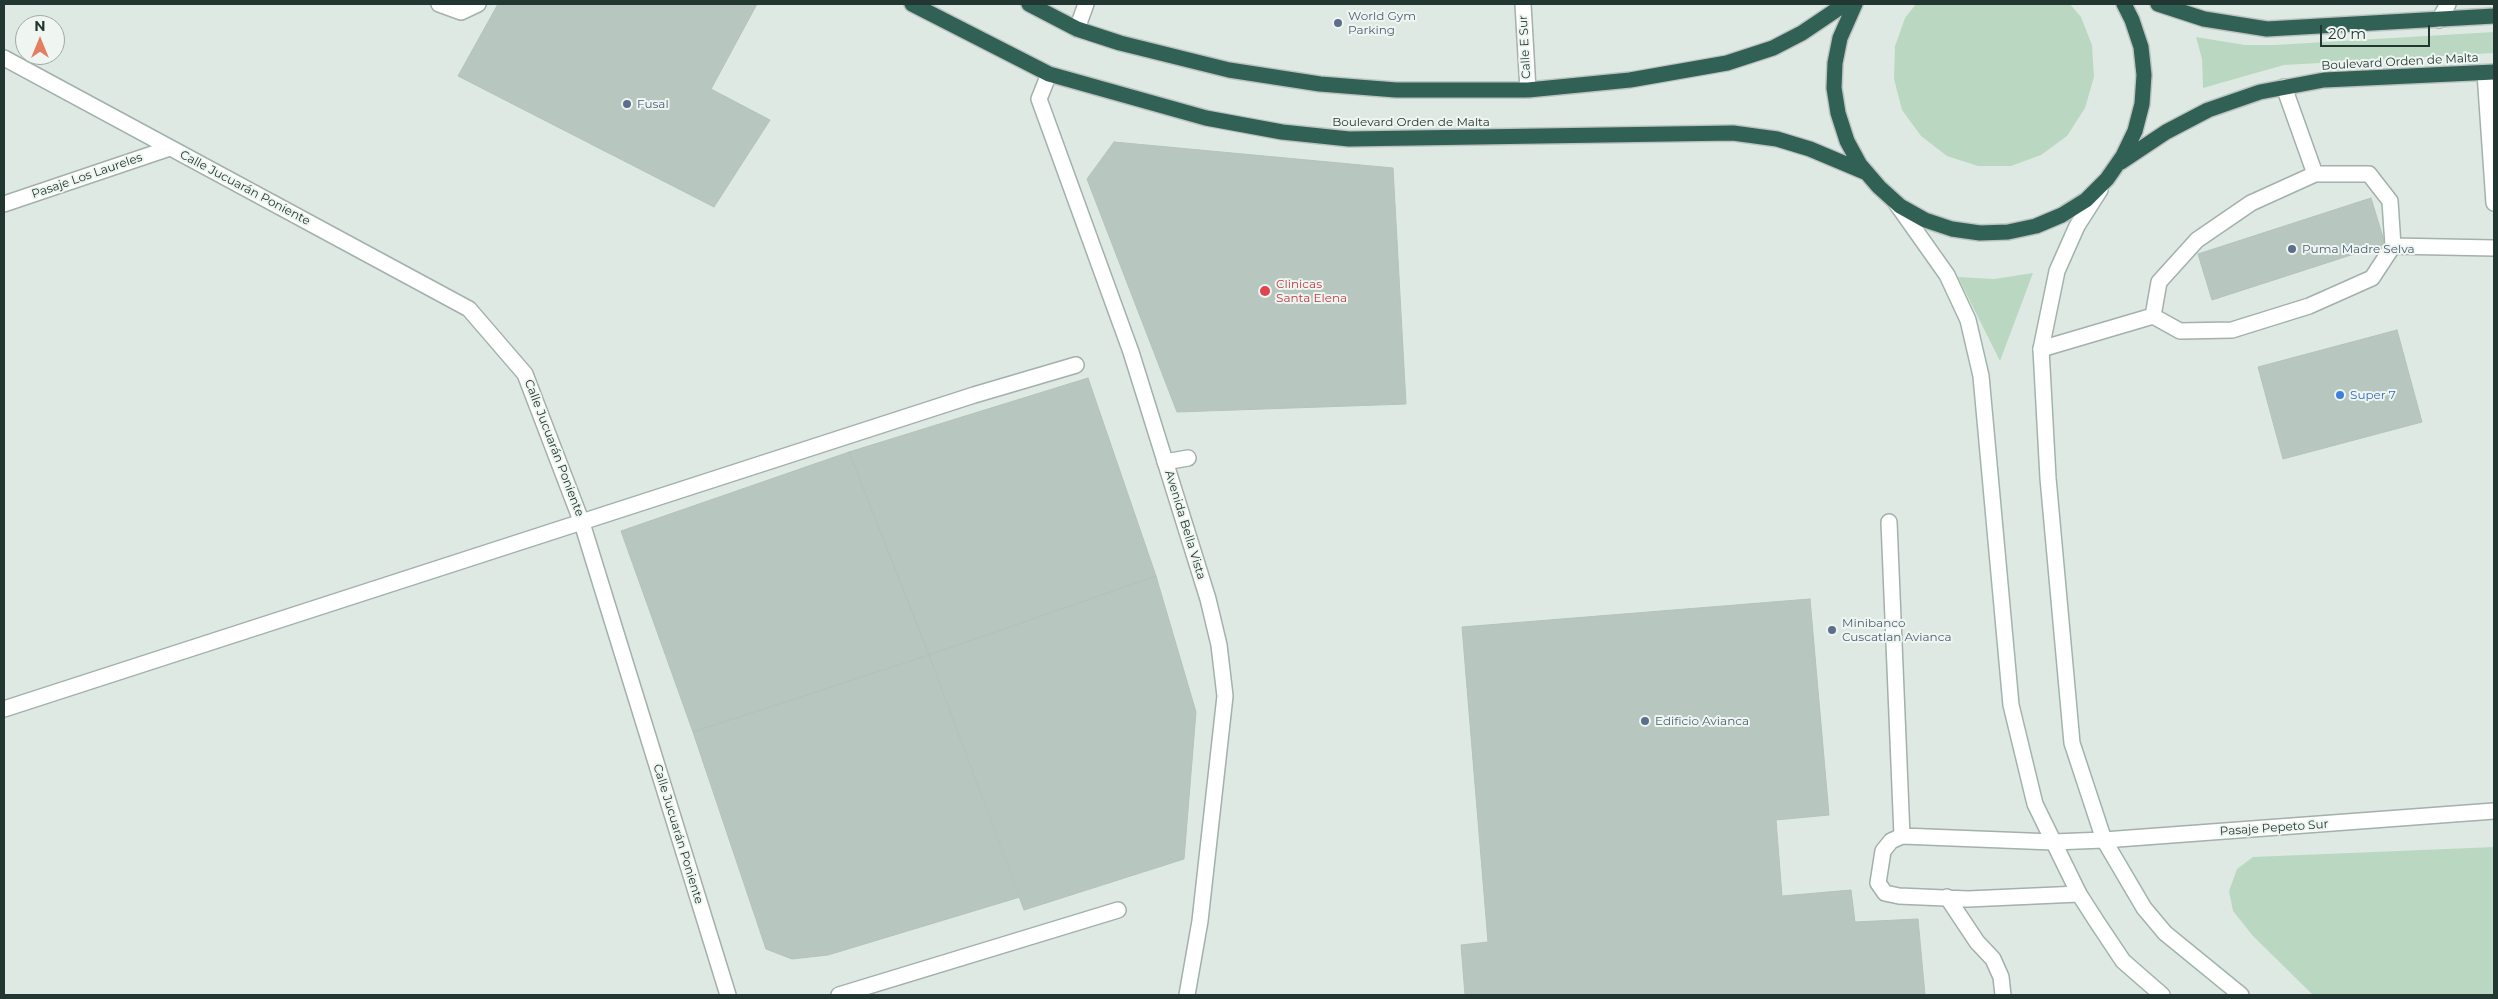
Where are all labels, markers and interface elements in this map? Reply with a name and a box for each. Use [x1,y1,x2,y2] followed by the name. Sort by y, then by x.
[1348,9,1416,37] place label: World Gym Parking
[15,15,65,65] north arrow
[1516,15,1534,79] street label: Calle E Sur
[2323,15,2433,47] scale bar
[34,17,46,35] text: N
[1332,17,1344,29] marker: World Gym Parking
[2328,24,2366,43] text: 20 m
[2321,51,2479,73] street label: Boulevard Orden de Malta
[637,97,669,111] place label: Fusal
[621,98,633,110] marker: Fusal
[1332,115,1490,129] street label: Boulevard Orden de Malta
[177,147,313,229] street label: Calle Jucuarán Poniente
[30,150,144,202] street label: Pasaje Los Laureles
[2302,242,2415,256] place label: Puma Madre Selva
[2286,243,2298,255] marker: Puma Madre Selva
[1276,277,1347,305] place label: Clinicas Santa Elena
[1258,284,1272,298] marker: Clinicas Santa Elena
[521,377,587,519] street label: Calle Jucuarán Poniente
[2350,388,2396,402] place label: Super 7
[2334,389,2346,401] marker: Super 7
[1162,469,1208,581] street label: Avenida Bella Vista
[1842,616,1952,644] place label: Minibanco Cuscatlan Avianca
[1826,624,1838,636] marker: Minibanco Cuscatlan Avianca
[1655,714,1749,728] place label: Edificio Avianca
[1639,715,1651,727] marker: Edificio Avianca
[650,762,706,906] street label: Calle Jucuarán Poniente
[2219,817,2329,839] street label: Pasaje Pepeto Sur

